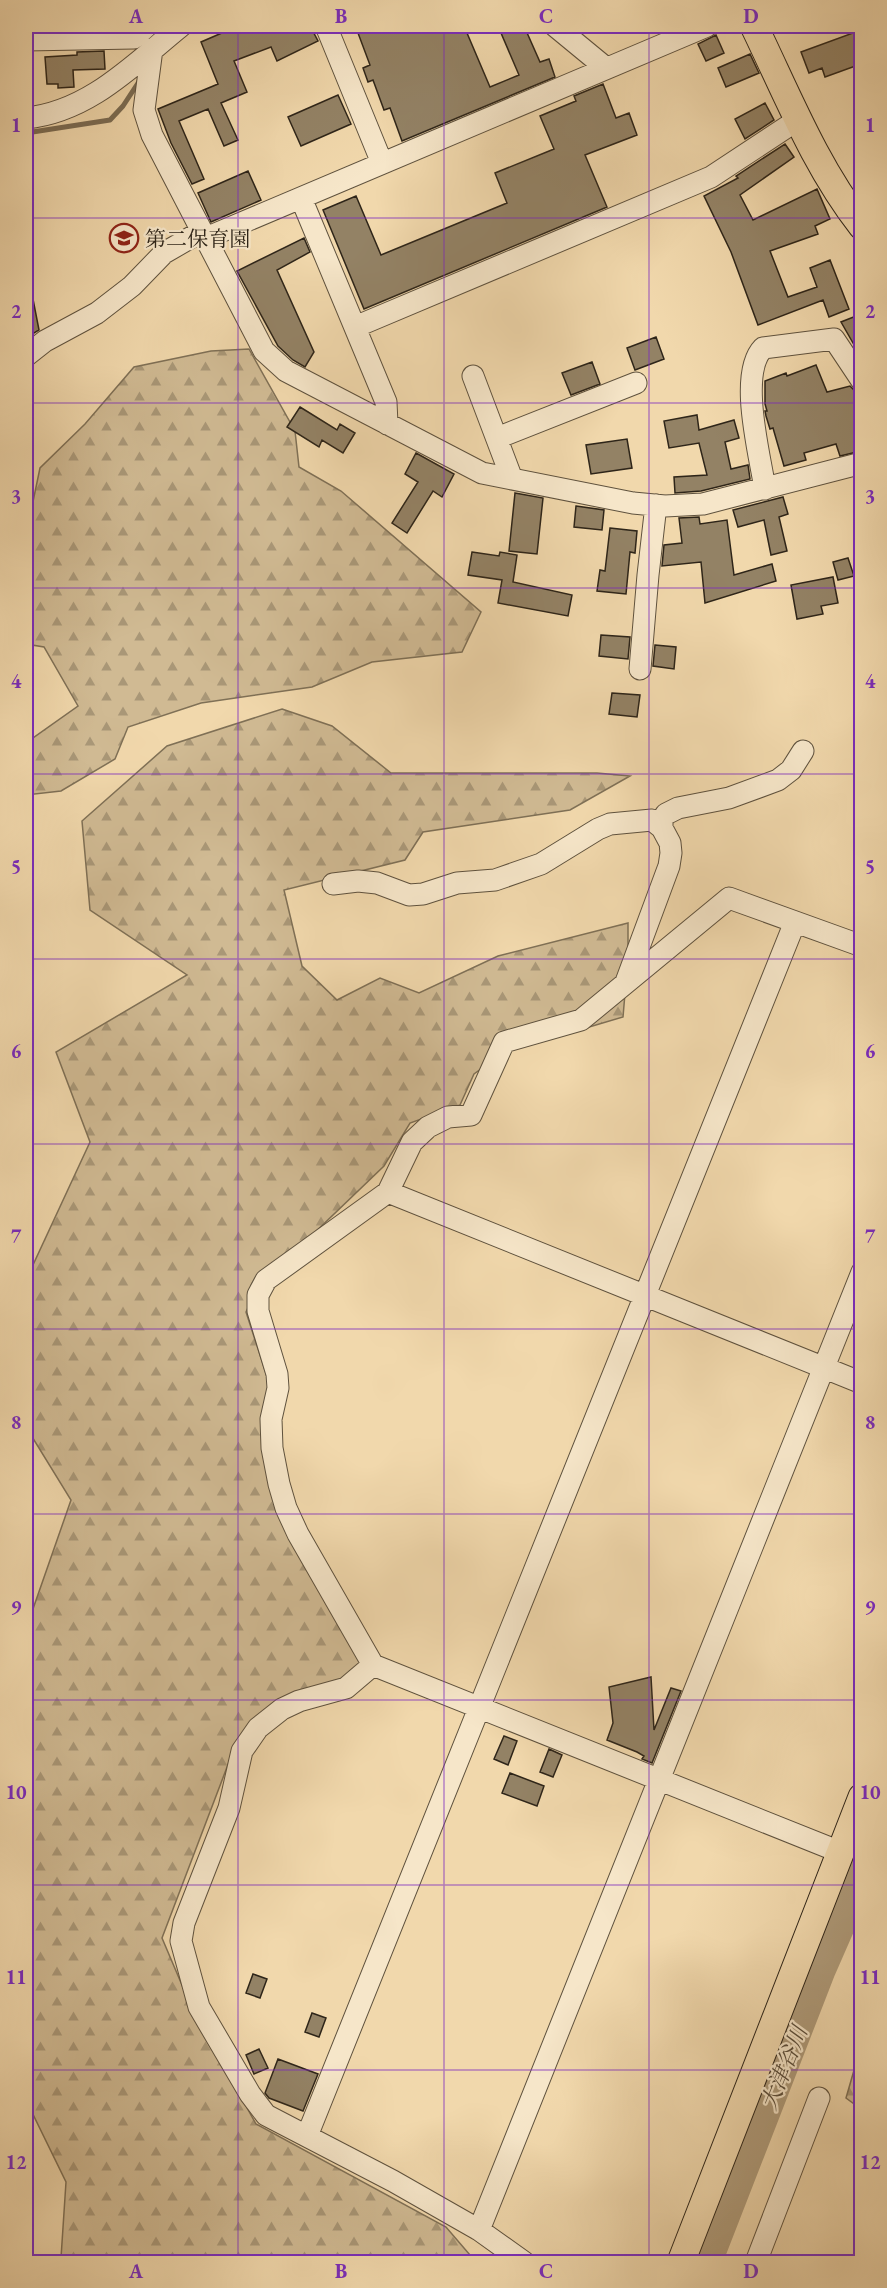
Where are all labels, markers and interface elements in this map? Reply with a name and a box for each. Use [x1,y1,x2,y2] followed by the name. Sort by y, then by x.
[128,3,144,29] text: A
[335,3,347,29] text: B
[539,3,553,29] text: C
[743,3,759,29] text: D
[11,112,21,138] text: 1
[865,112,875,138] text: 1
[108,222,140,254] school or university icon: 第二保育園
[145,225,250,252] place label: 第二保育園
[11,298,22,324] text: 2
[865,298,876,324] text: 2
[11,483,21,509] text: 3
[865,483,875,509] text: 3
[11,668,22,694] text: 4
[865,668,876,694] text: 4
[11,853,21,879] text: 5
[865,853,875,879] text: 5
[11,1038,22,1064] text: 6
[865,1038,876,1064] text: 6
[11,1223,22,1249] text: 7
[865,1223,876,1249] text: 7
[11,1409,21,1435] text: 8
[865,1409,875,1435] text: 8
[11,1594,22,1620] text: 9
[865,1594,876,1620] text: 9
[5,1779,27,1805] text: 10
[859,1779,881,1805] text: 10
[5,1964,27,1990] text: 11
[859,1964,881,1990] text: 11
[754,2020,815,2114] water label: 大津谷川
[5,2149,27,2175] text: 12
[859,2149,881,2175] text: 12
[128,2258,144,2284] text: A
[335,2258,347,2284] text: B
[539,2258,553,2284] text: C
[743,2258,759,2284] text: D

